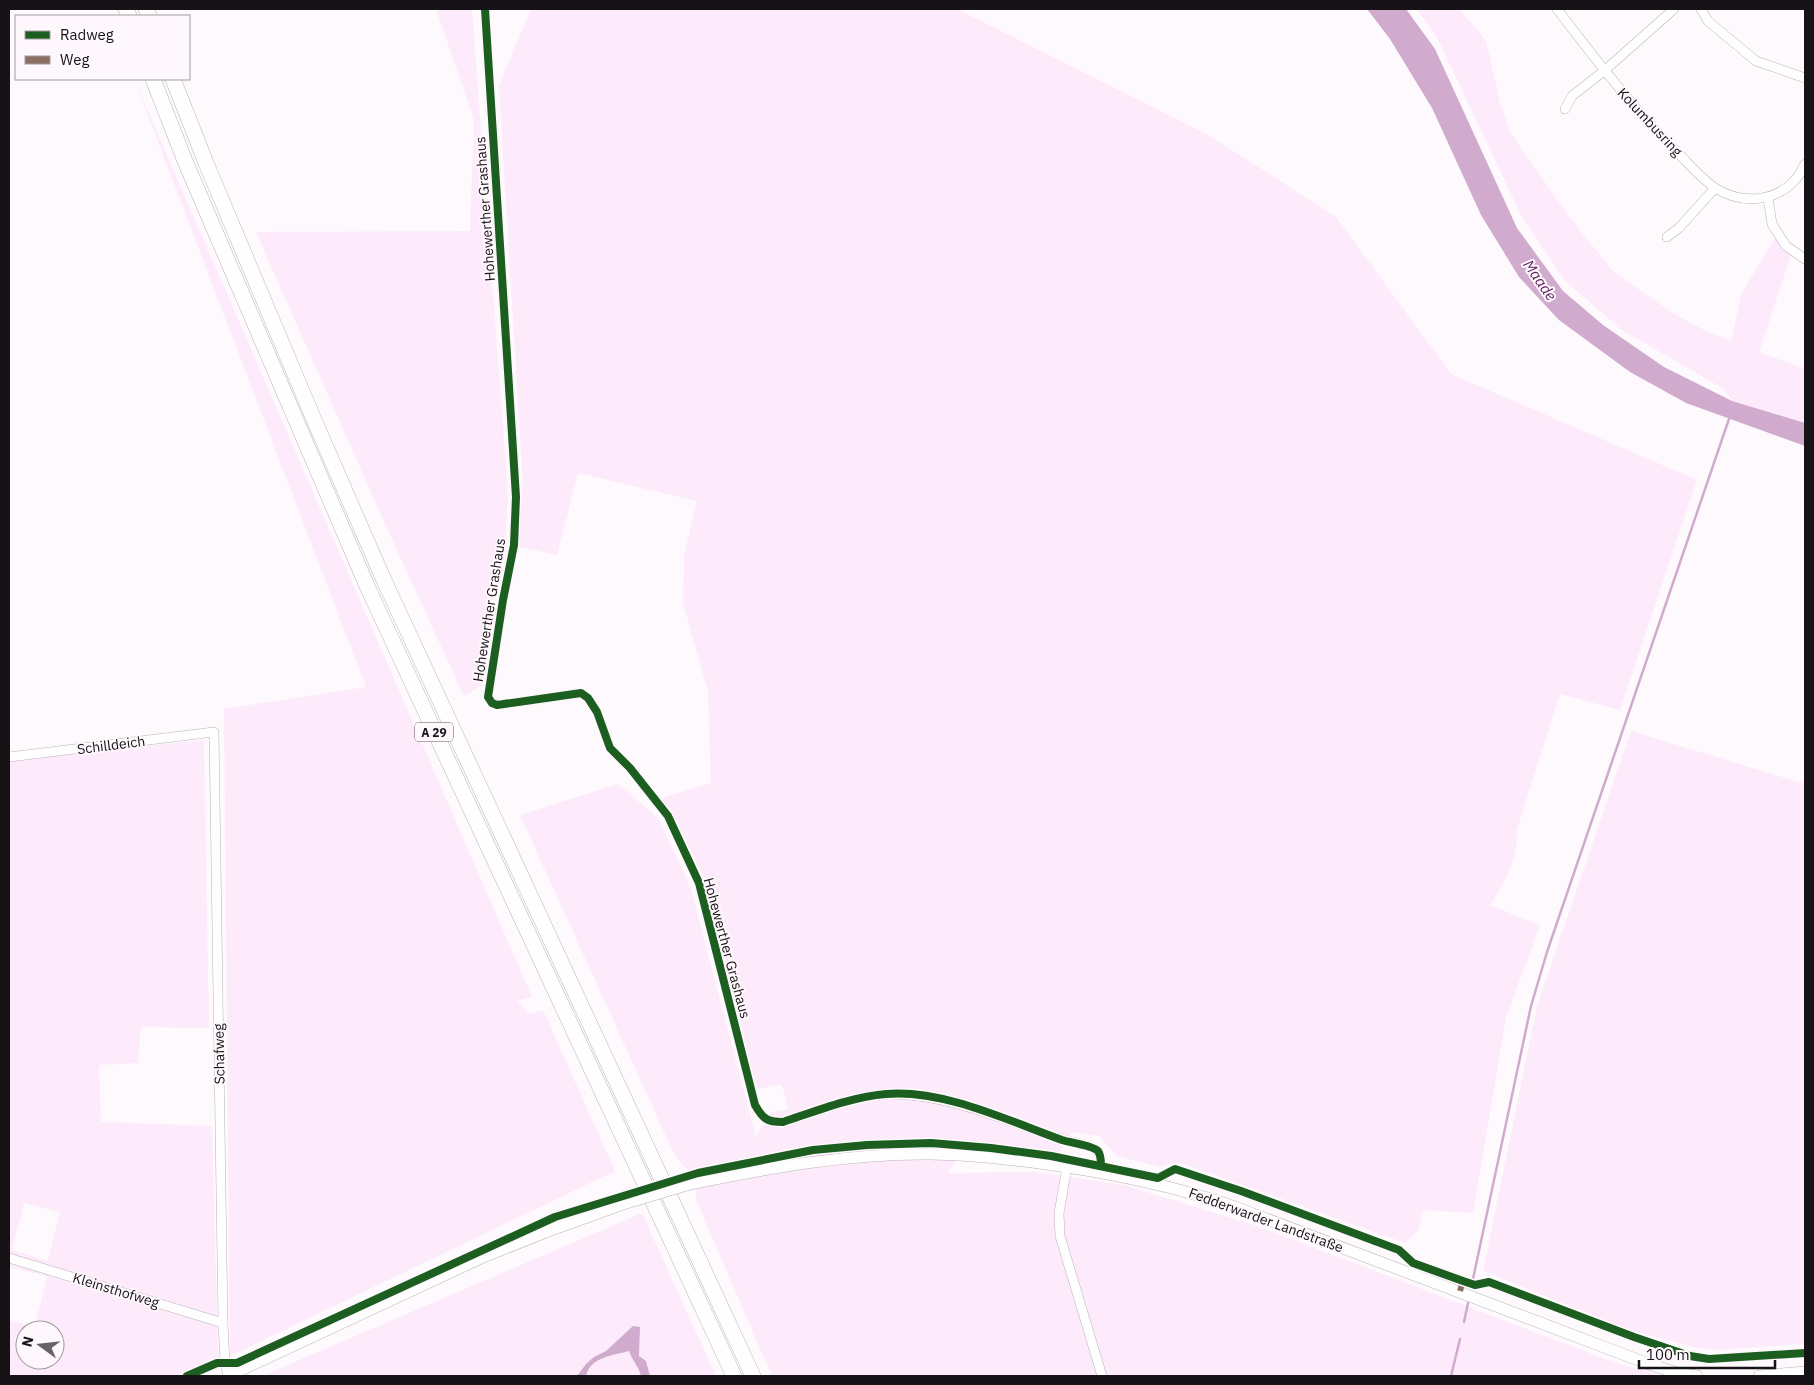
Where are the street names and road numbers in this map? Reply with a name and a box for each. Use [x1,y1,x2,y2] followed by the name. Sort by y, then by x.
[1614,84,1687,160] street label: Kolumbusring
[471,136,499,282] street label: Hohewerther Grashaus
[469,537,509,683] street label: Hohewerther Grashaus
[415,722,453,742] road number: A 29
[76,732,146,758] street label: Schilldeich
[700,876,755,1021] street label: Hohewerther Grashaus
[209,1023,229,1085] street label: Schafweg
[1186,1184,1346,1256] street label: Fedderwarder Landstraße
[71,1268,162,1312] street label: Kleinsthofweg

